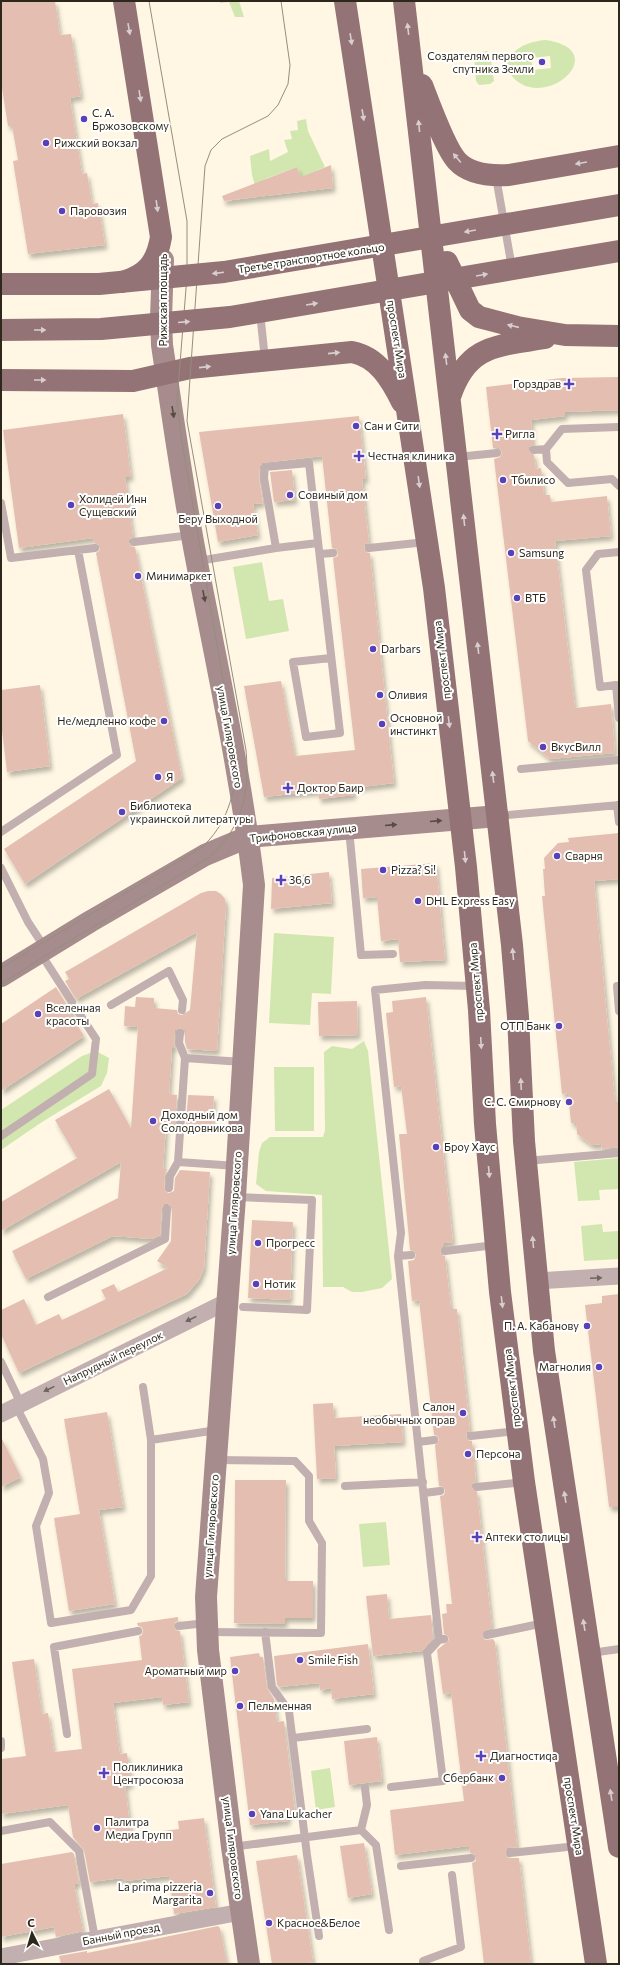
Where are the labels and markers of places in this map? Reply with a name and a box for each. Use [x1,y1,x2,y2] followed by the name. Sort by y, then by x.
[427,49,534,75] place label: Создателям первого спутника Земли
[537,57,547,67] marker: Создателям первого спутника Земли
[92,106,169,132] place label: С. А. Бржозовскому
[79,114,89,124] marker: С. А. Бржозовскому
[54,136,137,149] place label: Рижский вокзал
[41,138,51,148] marker: Рижский вокзал
[70,204,127,217] place label: Паровозия
[57,206,67,216] marker: Паровозия
[513,377,561,390] place label: Горздрав
[564,379,574,389] marker: Горздрав
[364,419,419,432] place label: Сан и Сити
[351,421,361,431] marker: Сан и Сити
[505,427,535,440] place label: Ригла
[492,429,502,439] marker: Ригла
[368,449,454,462] place label: Честная клиника
[353,450,365,462] marker: Честная клиника
[511,473,556,486] place label: Тбилисо
[498,475,508,485] marker: Тбилисо
[298,488,368,501] place label: Совиный дом
[285,490,295,500] marker: Совиный дом
[79,492,147,518] place label: Холидей Инн Сущевский
[66,500,76,510] marker: Холидей Инн Сущевский
[213,501,223,511] marker: Беру Выходной
[178,512,258,525] place label: Беру Выходной
[519,546,564,559] place label: Samsung
[506,548,516,558] marker: Samsung
[146,569,212,582] place label: Минимаркет
[133,571,143,581] marker: Минимаркет
[525,591,546,604] place label: ВТБ
[512,593,522,603] marker: ВТБ
[381,642,421,655] place label: Darbars
[368,644,378,654] marker: Darbars
[388,688,427,701] place label: Оливия
[375,690,385,700] marker: Оливия
[390,711,442,737] place label: Основной инстинкт
[57,714,156,727] place label: Не/медленно кофе
[159,716,169,726] marker: Не/медленно кофе
[377,719,387,729] marker: Основной инстинкт
[551,740,601,753] place label: ВкусВилл
[538,742,548,752] marker: ВкусВилл
[166,770,173,783] place label: Я
[153,772,163,782] marker: Я
[297,781,364,794] place label: Доктор Баир
[282,782,294,794] marker: Доктор Баир
[130,799,253,825] place label: Библиотека украинской литературы
[117,807,127,817] marker: Библиотека украинской литературы
[565,849,603,862] place label: Сварня
[552,851,562,861] marker: Сварня
[391,863,436,876] place label: Pizza? Si!
[378,865,388,875] marker: Pizza? Si!
[289,873,311,886] place label: 36,6
[276,875,286,885] marker: 36,6
[426,894,515,907] place label: DHL Express Easy
[413,896,423,906] marker: DHL Express Easy
[46,1001,101,1027] place label: Вселенная красоты
[33,1009,43,1019] marker: Вселенная красоты
[500,1019,551,1032] place label: ОТП Банк
[554,1021,564,1031] marker: ОТП Банк
[484,1095,561,1108] place label: С. С. Смирнову
[564,1097,574,1107] marker: С. С. Смирнову
[161,1108,243,1134] place label: Доходный дом Солодовникова
[148,1116,158,1126] marker: Доходный дом Солодовникова
[444,1140,495,1153] place label: Броу Хаус
[431,1142,441,1152] marker: Броу Хаус
[266,1236,315,1249] place label: Прогресс
[253,1238,263,1248] marker: Прогресс
[264,1277,296,1290] place label: Нотик
[251,1279,261,1289] marker: Нотик
[504,1319,579,1332] place label: П. А. Кабанову
[582,1321,592,1331] marker: П. А. Кабанову
[539,1360,591,1373] place label: Магнолия
[594,1362,604,1372] marker: Магнолия
[363,1400,455,1426] place label: Салон необычных оправ
[458,1408,468,1418] marker: Салон необычных оправ
[476,1447,520,1460] place label: Персона
[463,1449,473,1459] marker: Персона
[485,1530,568,1543] place label: Аптеки столицы
[472,1532,482,1542] marker: Аптеки столицы
[308,1653,358,1666] place label: Smile Fish
[295,1655,305,1665] marker: Smile Fish
[145,1664,227,1677] place label: Ароматный мир
[230,1666,240,1676] marker: Ароматный мир
[248,1699,312,1712] place label: Пельменная
[235,1701,245,1711] marker: Пельменная
[490,1749,557,1762] place label: Диагностиqа
[475,1750,487,1762] marker: Диагностиqа
[113,1760,184,1786] place label: Поликлиника Центросоюза
[98,1767,110,1779] marker: Поликлиника Центросоюза
[443,1771,494,1784] place label: Сбербанк
[497,1773,507,1783] marker: Сбербанк
[260,1807,333,1820] place label: Yana Lukacher
[247,1809,257,1819] marker: Yana Lukacher
[105,1815,172,1841] place label: Палитра Медиа Групп
[92,1823,102,1833] marker: Палитра Медиа Групп
[118,1880,202,1906] place label: La prima pizzeria Margarita
[205,1888,215,1898] marker: La prima pizzeria Margarita
[277,1916,360,1929] place label: Красное&Белое
[264,1918,274,1928] marker: Красное&Белое

